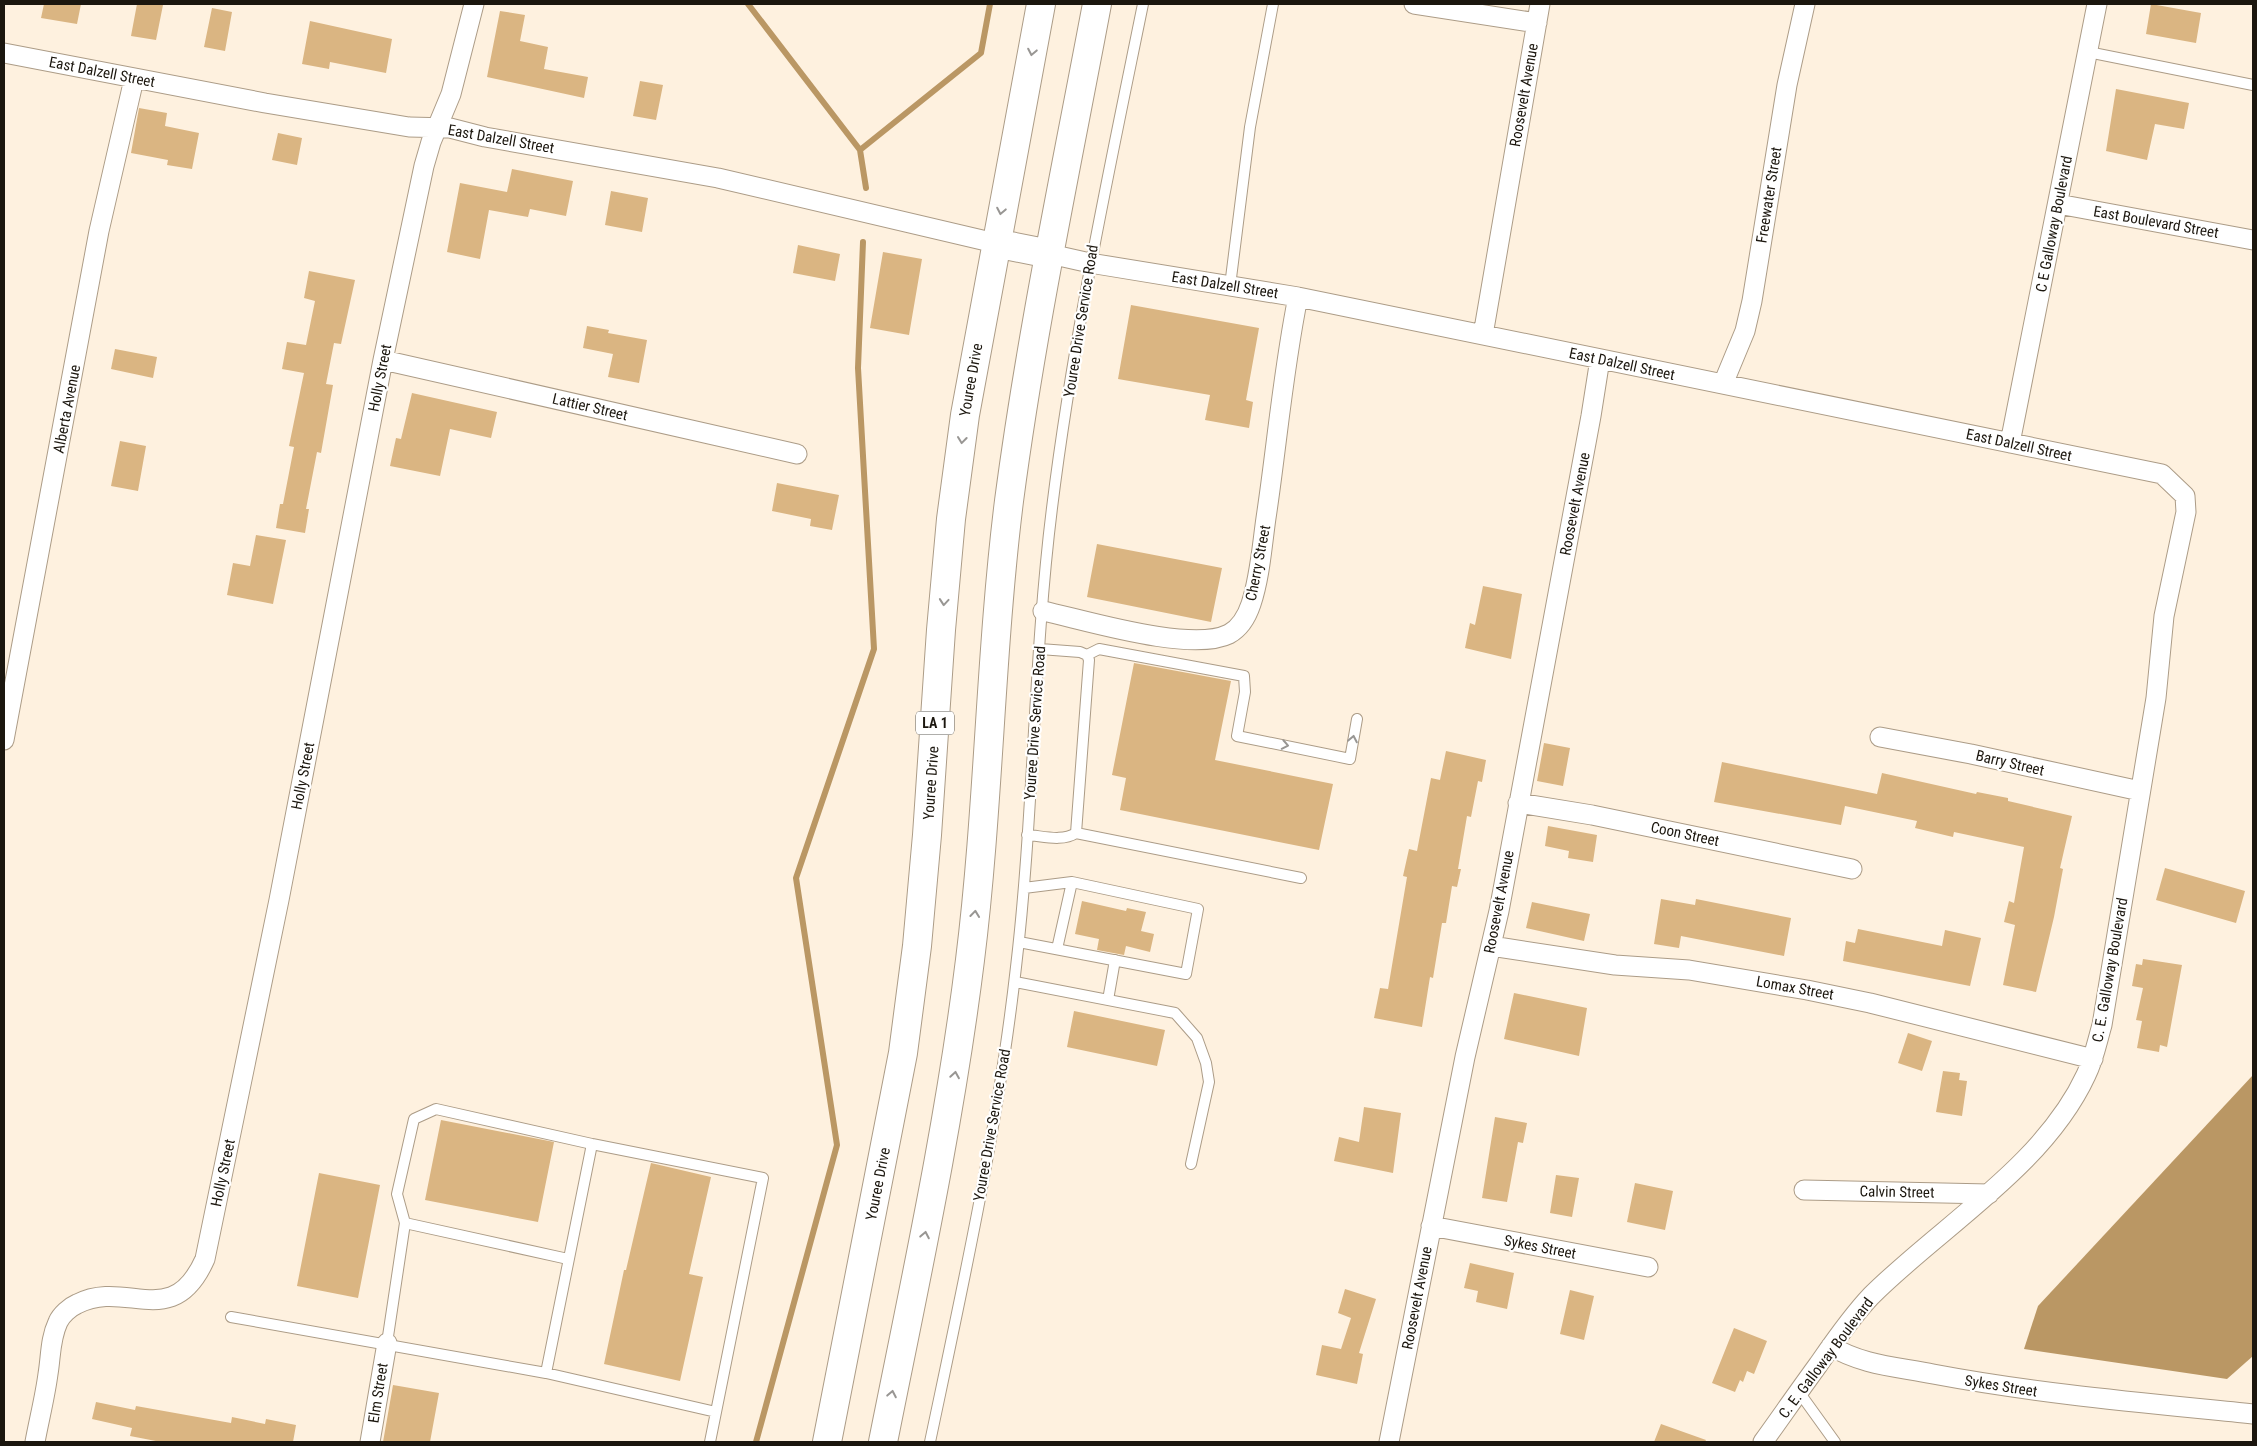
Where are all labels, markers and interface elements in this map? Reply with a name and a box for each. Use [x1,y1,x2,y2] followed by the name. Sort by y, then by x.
[1506,42,1542,148] street label: Roosevelt Avenue
[1027,47,1037,56] one-way arrow
[48,53,156,91] street label: East Dalzell Street
[446,121,556,157] street label: East Dalzell Street
[1753,146,1785,244] street label: Freewater Street
[2032,154,2076,294] street label: C E Galloway Boulevard
[2092,202,2220,242] street label: East Boulevard Street
[997,207,1007,216] one-way arrow
[1060,243,1102,399] street label: Youree Drive Service Road
[1170,268,1280,302] street label: East Dalzell Street
[956,342,986,418] street label: Youree Drive
[365,343,395,413] street label: Holly Street
[1568,344,1676,384] street label: East Dalzell Street
[50,363,84,455] street label: Alberta Avenue
[551,390,629,424] street label: Lattier Street
[1965,425,2073,465] street label: East Dalzell Street
[957,437,968,445] one-way arrow
[1556,451,1594,557] street label: Roosevelt Avenue
[1242,524,1274,602] street label: Cherry Street
[939,598,950,606] one-way arrow
[1021,645,1049,801] street label: Youree Drive Service Road
[916,711,954,734] road number: LA 1
[1348,734,1358,743] one-way arrow
[1280,740,1289,750] one-way arrow
[288,741,318,811] street label: Holly Street
[919,745,943,821] street label: Youree Drive
[1974,746,2046,780] street label: Barry Street
[1649,818,1721,850] street label: Coon Street
[1480,849,1518,955] street label: Roosevelt Avenue
[2088,896,2132,1044] street label: C. E. Galloway Boulevard
[969,910,980,918] one-way arrow
[1755,972,1835,1004] street label: Lomax Street
[970,1047,1014,1203] street label: Youree Drive Service Road
[949,1071,959,1080] one-way arrow
[207,1138,239,1208] street label: Holly Street
[862,1146,894,1222] street label: Youree Drive
[1859,1182,1935,1202] street label: Calvin Street
[919,1231,929,1240] one-way arrow
[1502,1231,1578,1263] street label: Sykes Street
[1398,1245,1436,1351] street label: Roosevelt Avenue
[1775,1294,1877,1422] street label: C. E. Galloway Boulevard
[364,1362,392,1424] street label: Elm Street
[1963,1371,2039,1401] street label: Sykes Street
[887,1390,897,1399] one-way arrow

